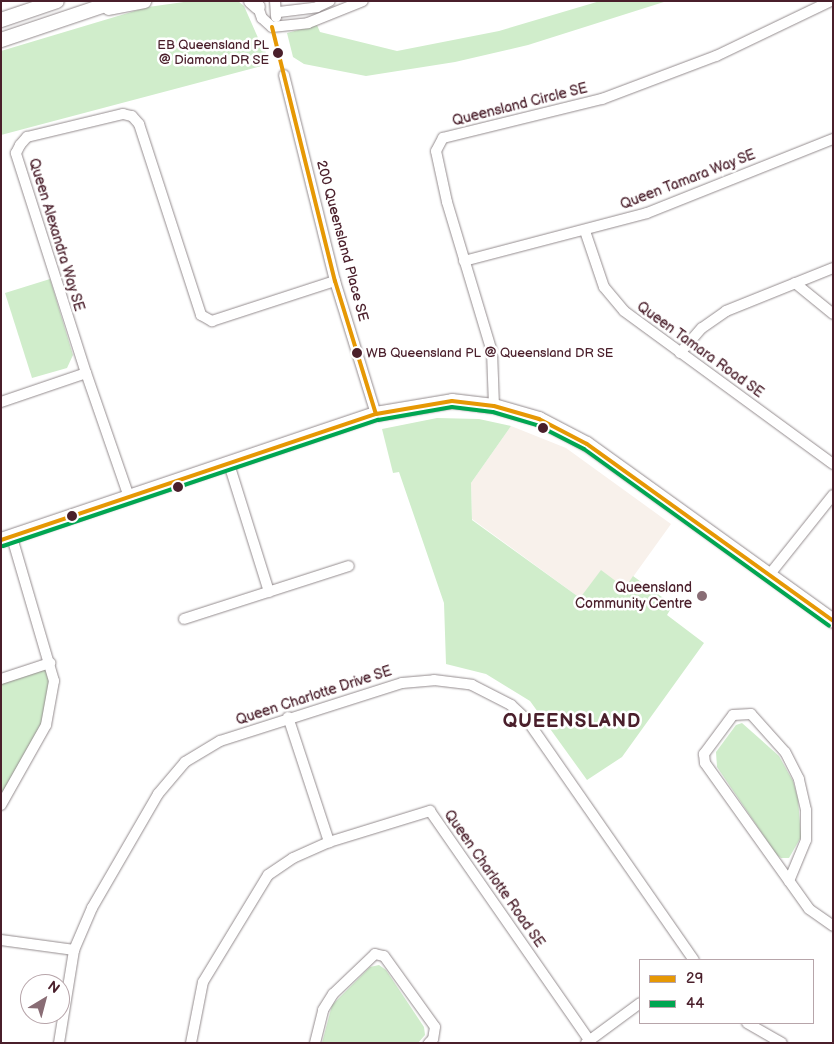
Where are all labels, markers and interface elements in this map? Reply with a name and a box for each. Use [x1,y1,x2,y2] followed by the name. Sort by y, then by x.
[157,38,269,69] place label: EB Queensland PL @ Diamond DR SE
[273,48,283,58] marker: EB Queensland PL @ Diamond DR SE
[451,80,589,130] street label: Queensland Circle SE
[617,146,759,214] street label: Queen Tamara Way SE
[24,156,88,314] street label: Queen Alexandra Way SE
[312,159,372,323] street label: 200 Queensland Place SE
[633,298,767,402] street label: Queen Tamara Road SE
[366,345,614,361] place label: WB Queensland PL @ Queensland DR SE
[352,348,362,358] marker: WB Queensland PL @ Queensland DR SE
[538,423,548,433] unlabelled marker
[173,482,183,492] unlabelled marker
[67,511,77,521] unlabelled marker
[574,580,692,612] place label: Queensland Community Centre
[696,590,708,602] marker: Queensland Community Centre
[234,663,394,729] street label: Queen Charlotte Drive SE
[502,711,642,733] district label: QUEENSLAND
[440,807,548,951] street label: Queen Charlotte Road SE
[639,959,814,1024] legend
[686,969,704,988] text: 29
[20,974,70,1024] north arrow
[44,977,63,997] text: N
[686,994,704,1013] text: 44

